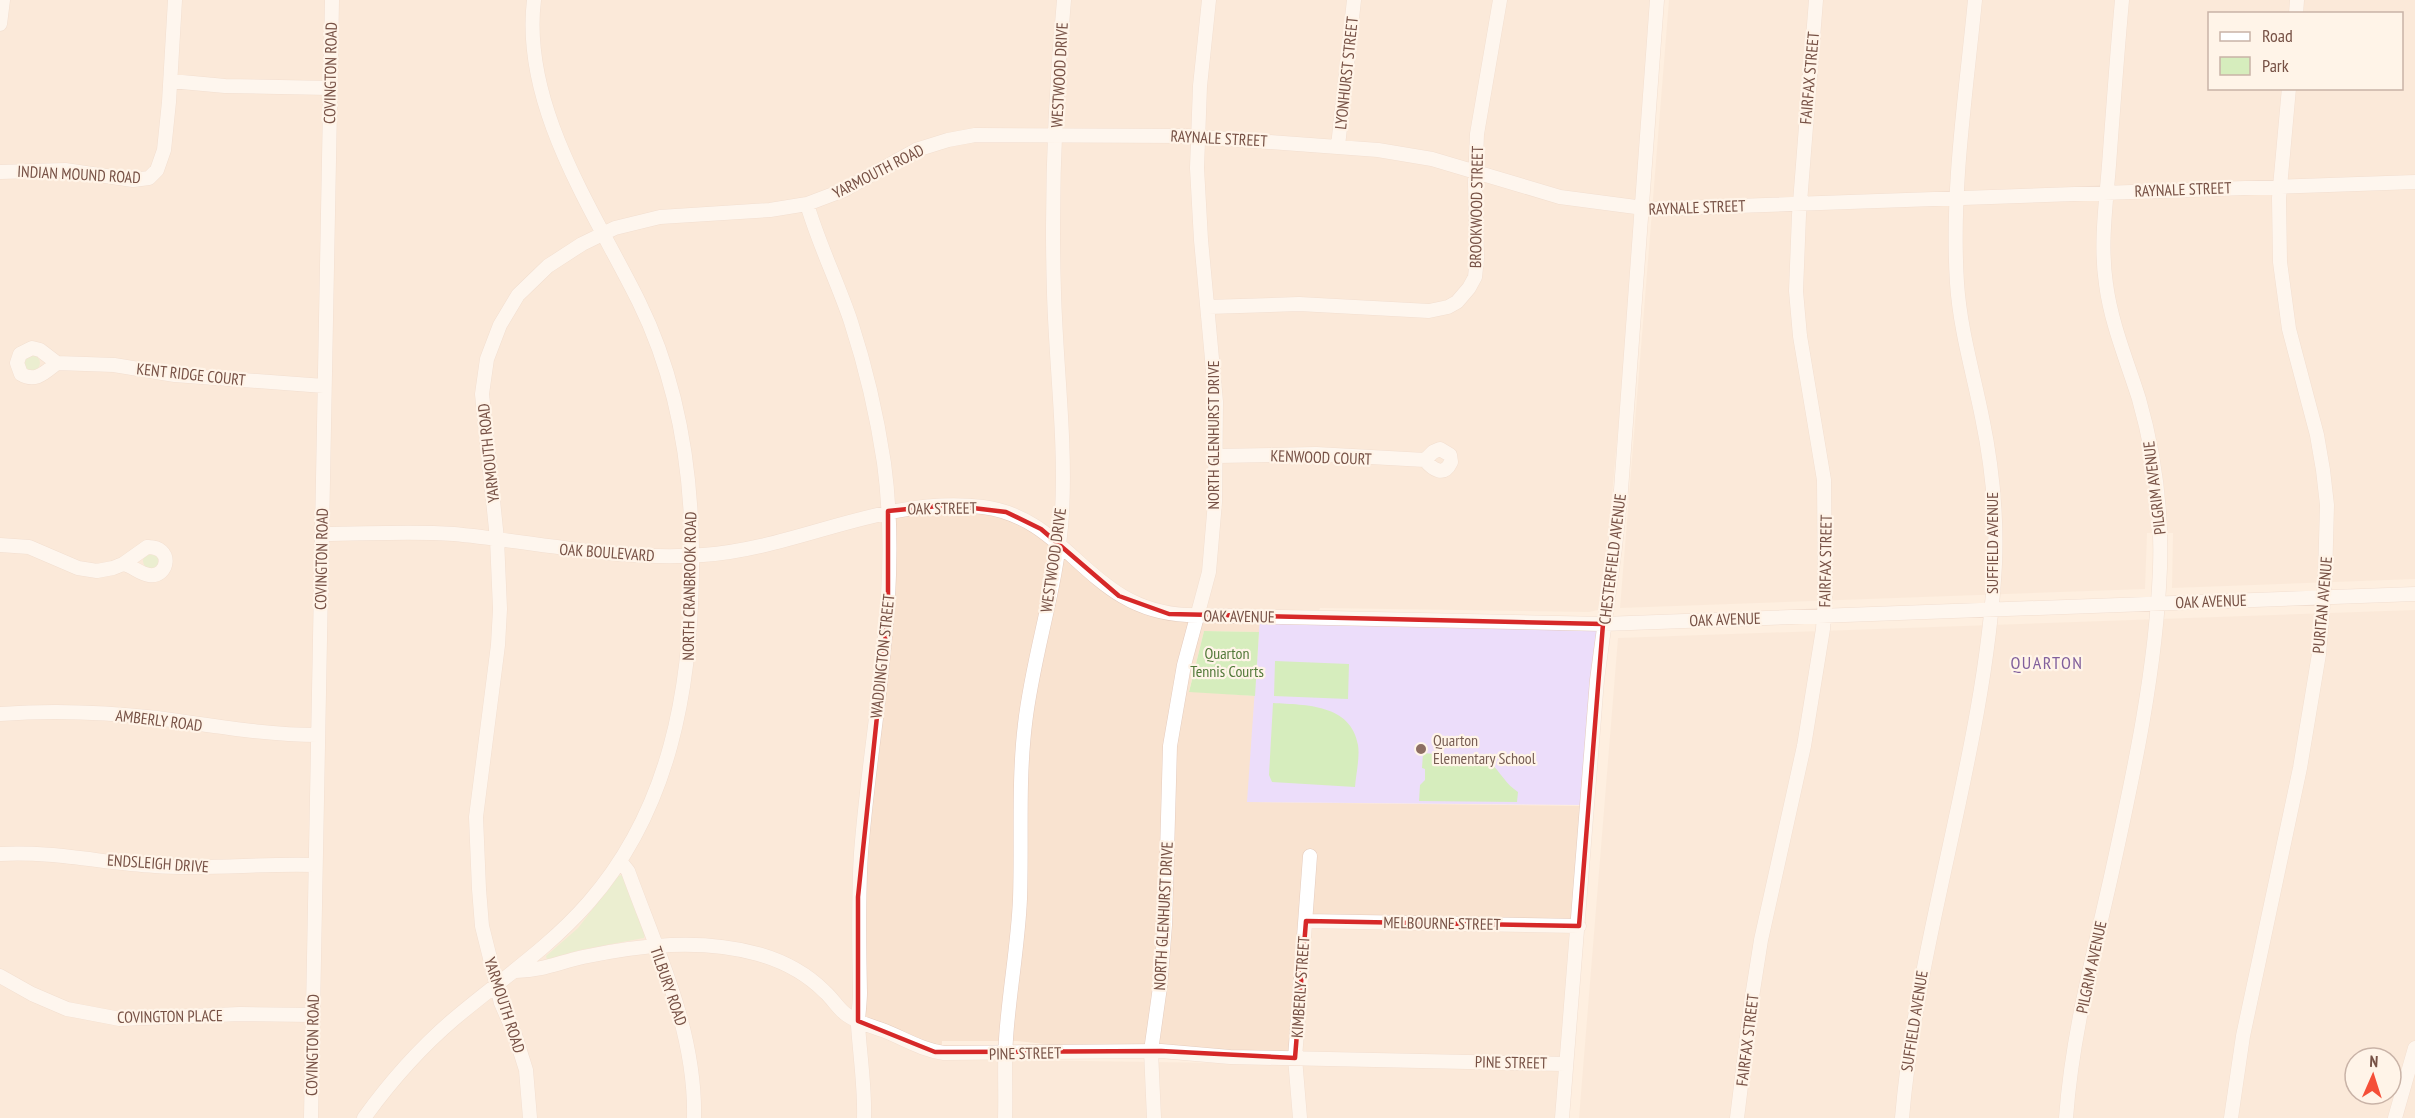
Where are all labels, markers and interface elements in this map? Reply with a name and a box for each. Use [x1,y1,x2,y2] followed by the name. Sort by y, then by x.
[2208,12,2403,90] legend
[1330,16,1362,130] street label: LYONHURST STREET
[319,22,341,124] street label: COVINGTON ROAD
[1046,22,1072,128] street label: WESTWOOD DRIVE
[2262,24,2293,47] text: Road
[1795,31,1823,125] street label: FAIRFAX STREET
[2262,54,2289,77] text: Park
[1170,125,1268,151] street label: RAYNALE STREET
[829,139,927,203] street label: YARMOUTH ROAD
[1465,146,1487,268] street label: BROOKWOOD STREET
[17,161,141,187] street label: INDIAN MOUND ROAD
[2134,177,2232,201] street label: RAYNALE STREET
[1648,195,1746,219] street label: RAYNALE STREET
[135,358,247,390] street label: KENT RIDGE COURT
[1203,360,1223,509] street label: NORTH GLENHURST DRIVE
[473,402,503,504] street label: YARMOUTH ROAD
[2138,440,2170,536] street label: PILGRIM AVENUE
[1270,445,1372,469] street label: KENWOOD COURT
[1594,492,1630,626] street label: CHESTERFIELD AVENUE
[1982,492,2002,594] street label: SUFFIELD AVENUE
[907,497,977,519] street label: OAK STREET
[1036,506,1070,614] street label: WESTWOOD DRIVE
[310,508,332,610] street label: COVINGTON ROAD
[678,511,700,661] street label: NORTH CRANBROOK ROAD
[1814,514,1836,608] street label: FAIRFAX STREET
[559,539,655,565] street label: OAK BOULEVARD
[2308,555,2336,654] street label: PURITAN AVENUE
[2175,590,2247,612] street label: OAK AVENUE
[866,593,898,719] street label: WADDINGTON STREET
[1203,605,1275,627] street label: OAK AVENUE
[1689,608,1761,630] street label: OAK AVENUE
[1190,643,1264,681] park label: Quarton Tennis Courts
[2010,651,2084,674] district label: QUARTON
[115,705,203,735] street label: AMBERLY ROAD
[1433,730,1536,768] place label: Quarton Elementary School
[1414,742,1428,756] marker: Quarton Elementary School
[1149,841,1177,991] street label: NORTH GLENHURST DRIVE
[106,849,210,877] street label: ENDSLEIGH DRIVE
[1383,912,1501,934] street label: MELBOURNE STREET
[2071,919,2111,1015] street label: PILGRIM AVENUE
[1286,935,1314,1039] street label: KIMBERLY STREET
[646,944,692,1028] street label: TILBURY ROAD
[480,955,530,1055] street label: YARMOUTH ROAD
[1896,969,1932,1073] street label: SUFFIELD AVENUE
[1731,993,1763,1087] street label: FAIRFAX STREET
[301,994,323,1096] street label: COVINGTON ROAD
[117,1005,223,1027] street label: COVINGTON PLACE
[989,1042,1061,1064] street label: PINE STREET
[2343,1046,2403,1106] north arrow
[1475,1051,1547,1073] street label: PINE STREET
[2369,1051,2379,1071] text: N

